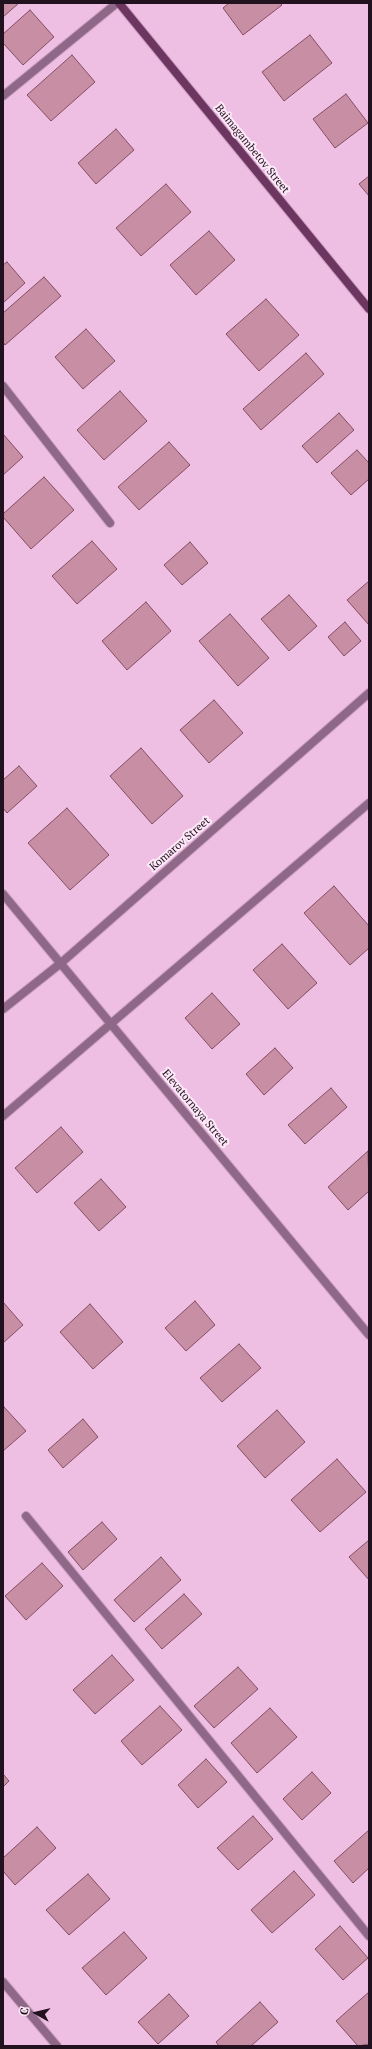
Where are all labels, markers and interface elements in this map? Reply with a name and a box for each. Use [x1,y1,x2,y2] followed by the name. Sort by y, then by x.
[212,102,292,196] street label: Baimagambetov Street
[147,814,213,874] street label: Komarov Street
[159,1067,231,1149] street label: Elevatornaya Street
[16,1993,56,2033] north arrow
[17,2007,32,2016] text: С

